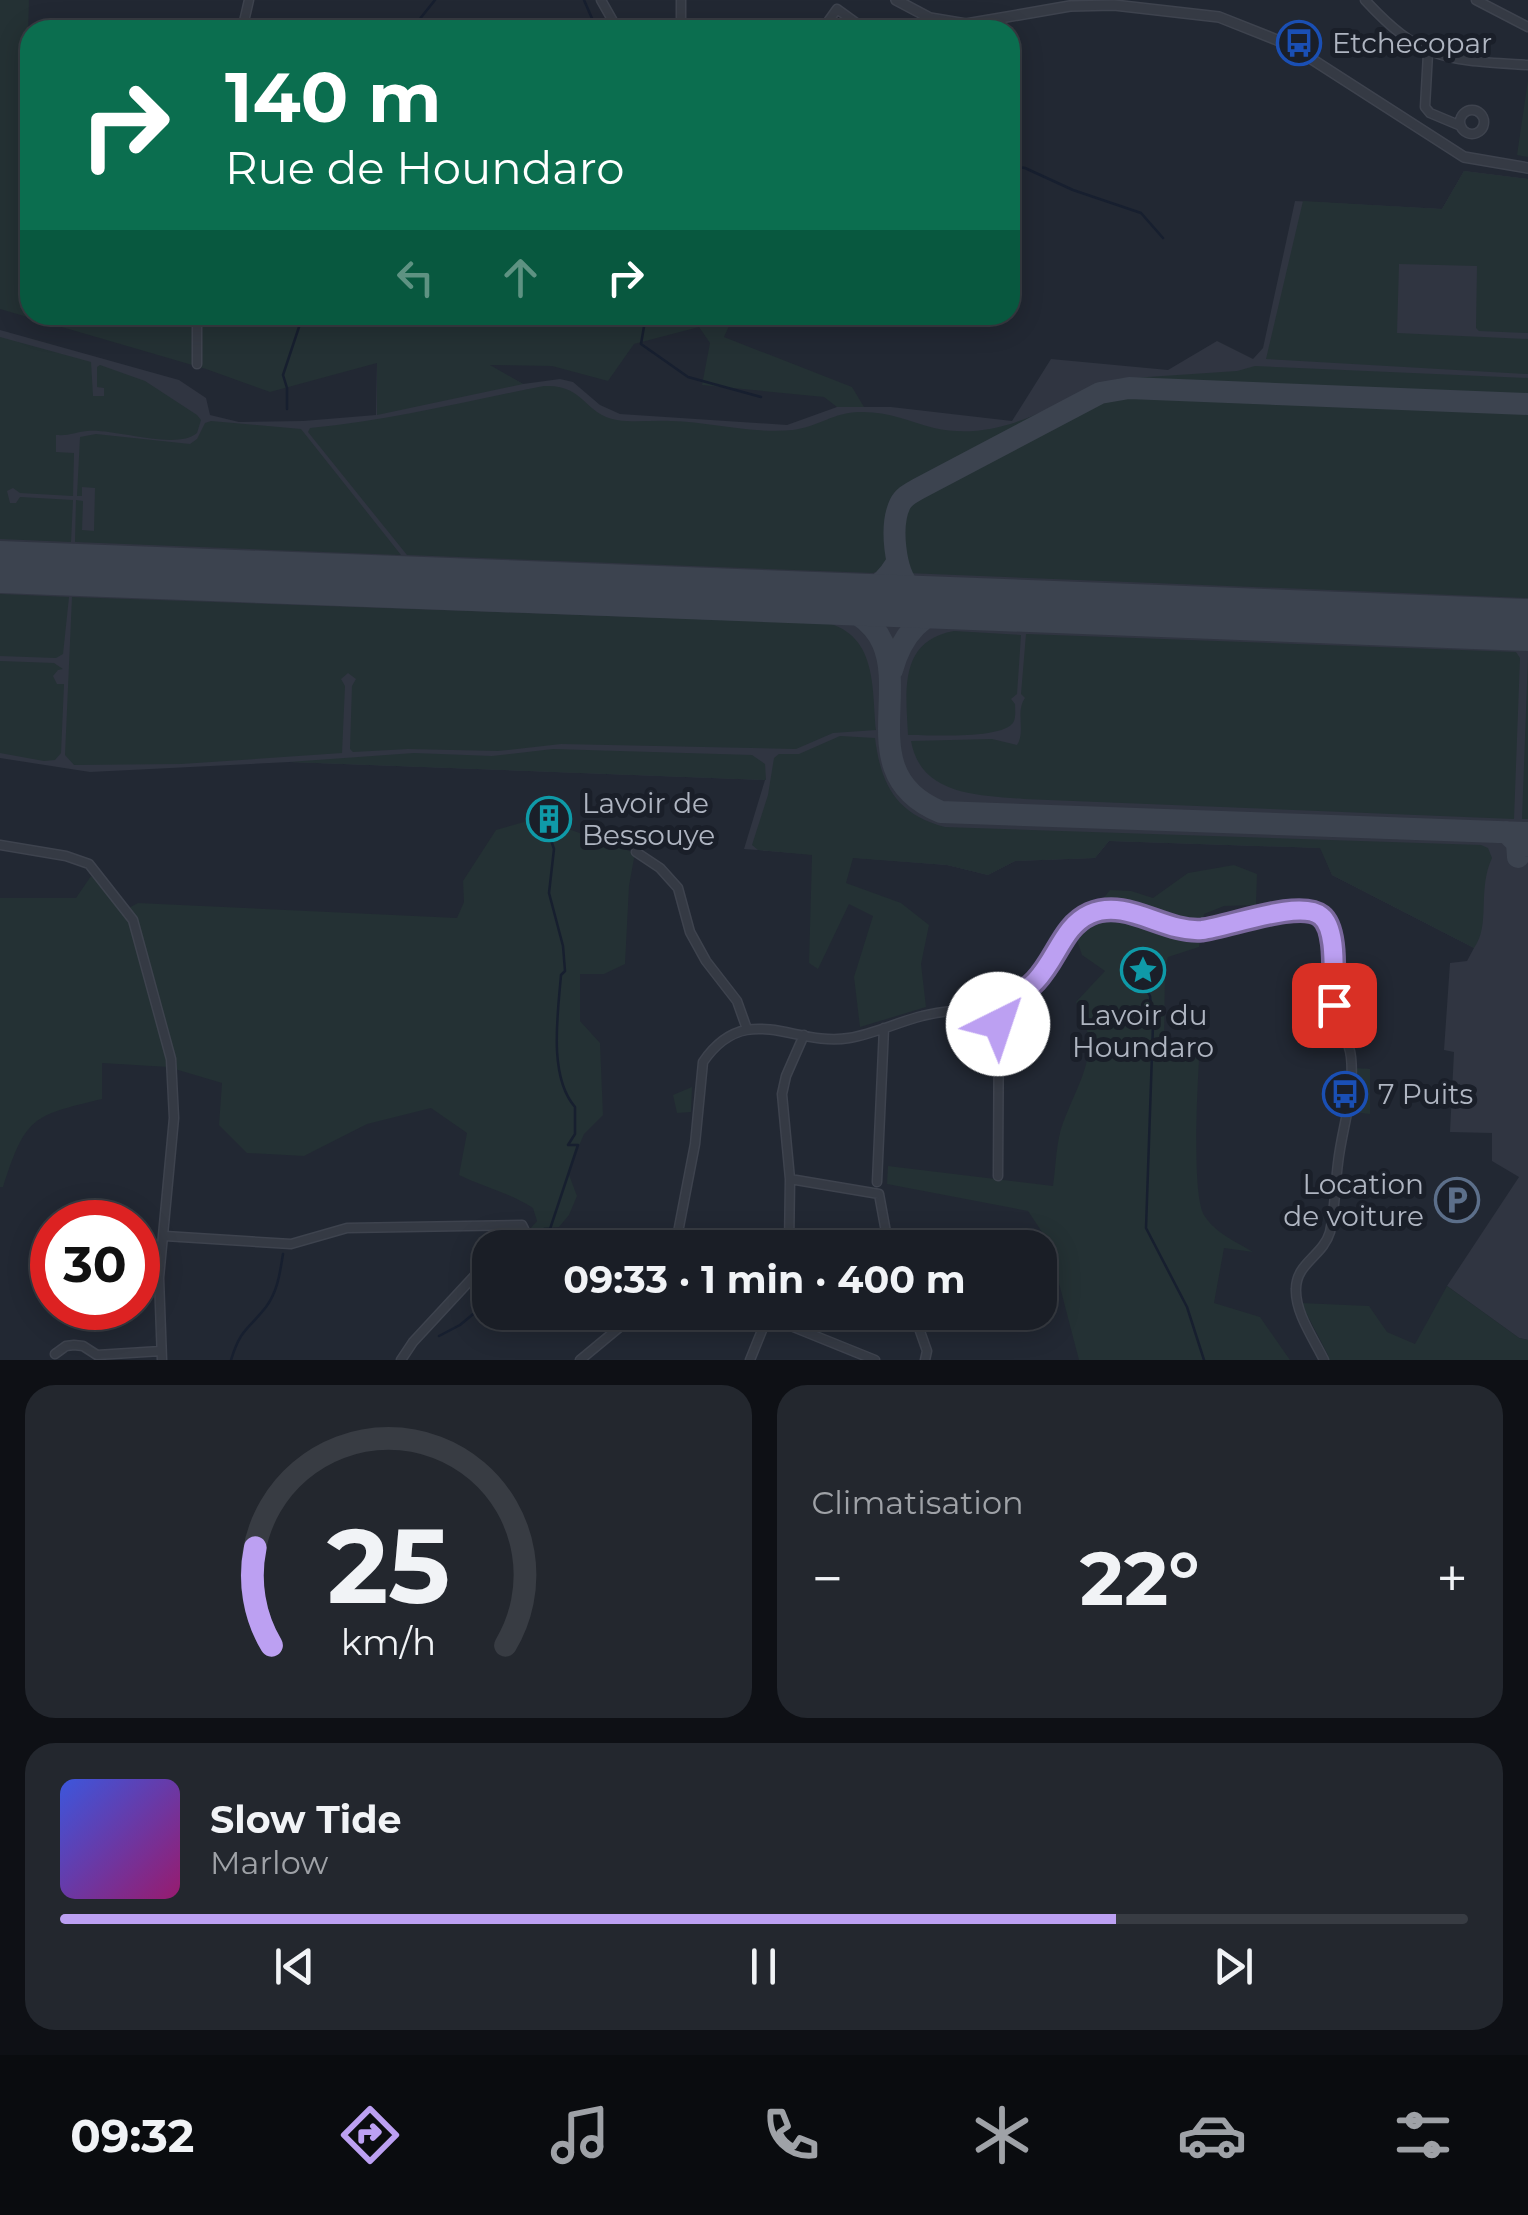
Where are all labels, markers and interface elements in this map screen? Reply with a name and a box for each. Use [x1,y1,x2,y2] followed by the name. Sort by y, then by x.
[1276,20,1322,66] bus stop icon: Etchecopar
[1332,26,1492,60] place label: Etchecopar
[225,54,441,140] text: 140 m
[60,60,190,190] icon: right
[225,140,624,195] text: Rue de Houndaro
[388,250,443,305] icon: left
[493,250,548,305] icon: ahead
[598,250,653,305] icon: right
[582,786,715,852] place label: Lavoir de Bessouye
[526,796,572,842] building icon: Lavoir de Bessouye
[1120,947,1166,993] place icon: Lavoir du Houndaro
[1292,963,1377,1048] pin
[946,972,1050,1076] position arrow
[1307,978,1362,1033] icon: arrive
[1072,998,1214,1064] place label: Lavoir du Houndaro
[1322,1071,1368,1117] bus stop icon: 7 Puits
[1378,1077,1473,1111] place label: 7 Puits
[1283,1167,1424,1233] place label: Location de voiture
[1434,1177,1480,1223] parking icon: Location de voiture
[30,1200,160,1330] speed limit sign: 30
[563,1256,966,1303] text: 09:33 · 1 min · 400 m
[812,1483,1024,1522] text: Climatisation
[327,1502,450,1629] text: 25
[1080,1532,1200,1624] text: 22°
[812,1545,843,1612] text: −
[1436,1545,1468,1612] text: +
[341,1620,436,1664] text: km/h
[210,1796,402,1843] text: Slow Tide
[210,1843,328,1882] text: Marlow
[267,1939,322,1994] icon: previous
[736,1939,791,1994] icon: pause
[1206,1939,1261,1994] icon: next
[335,2100,405,2170] icon: directions
[545,2100,615,2170] icon: music
[756,2100,826,2170] icon: phone
[967,2100,1037,2170] icon: climate
[1177,2100,1247,2170] icon: car
[1388,2100,1458,2170] icon: filters
[70,2108,194,2163] text: 09:32

